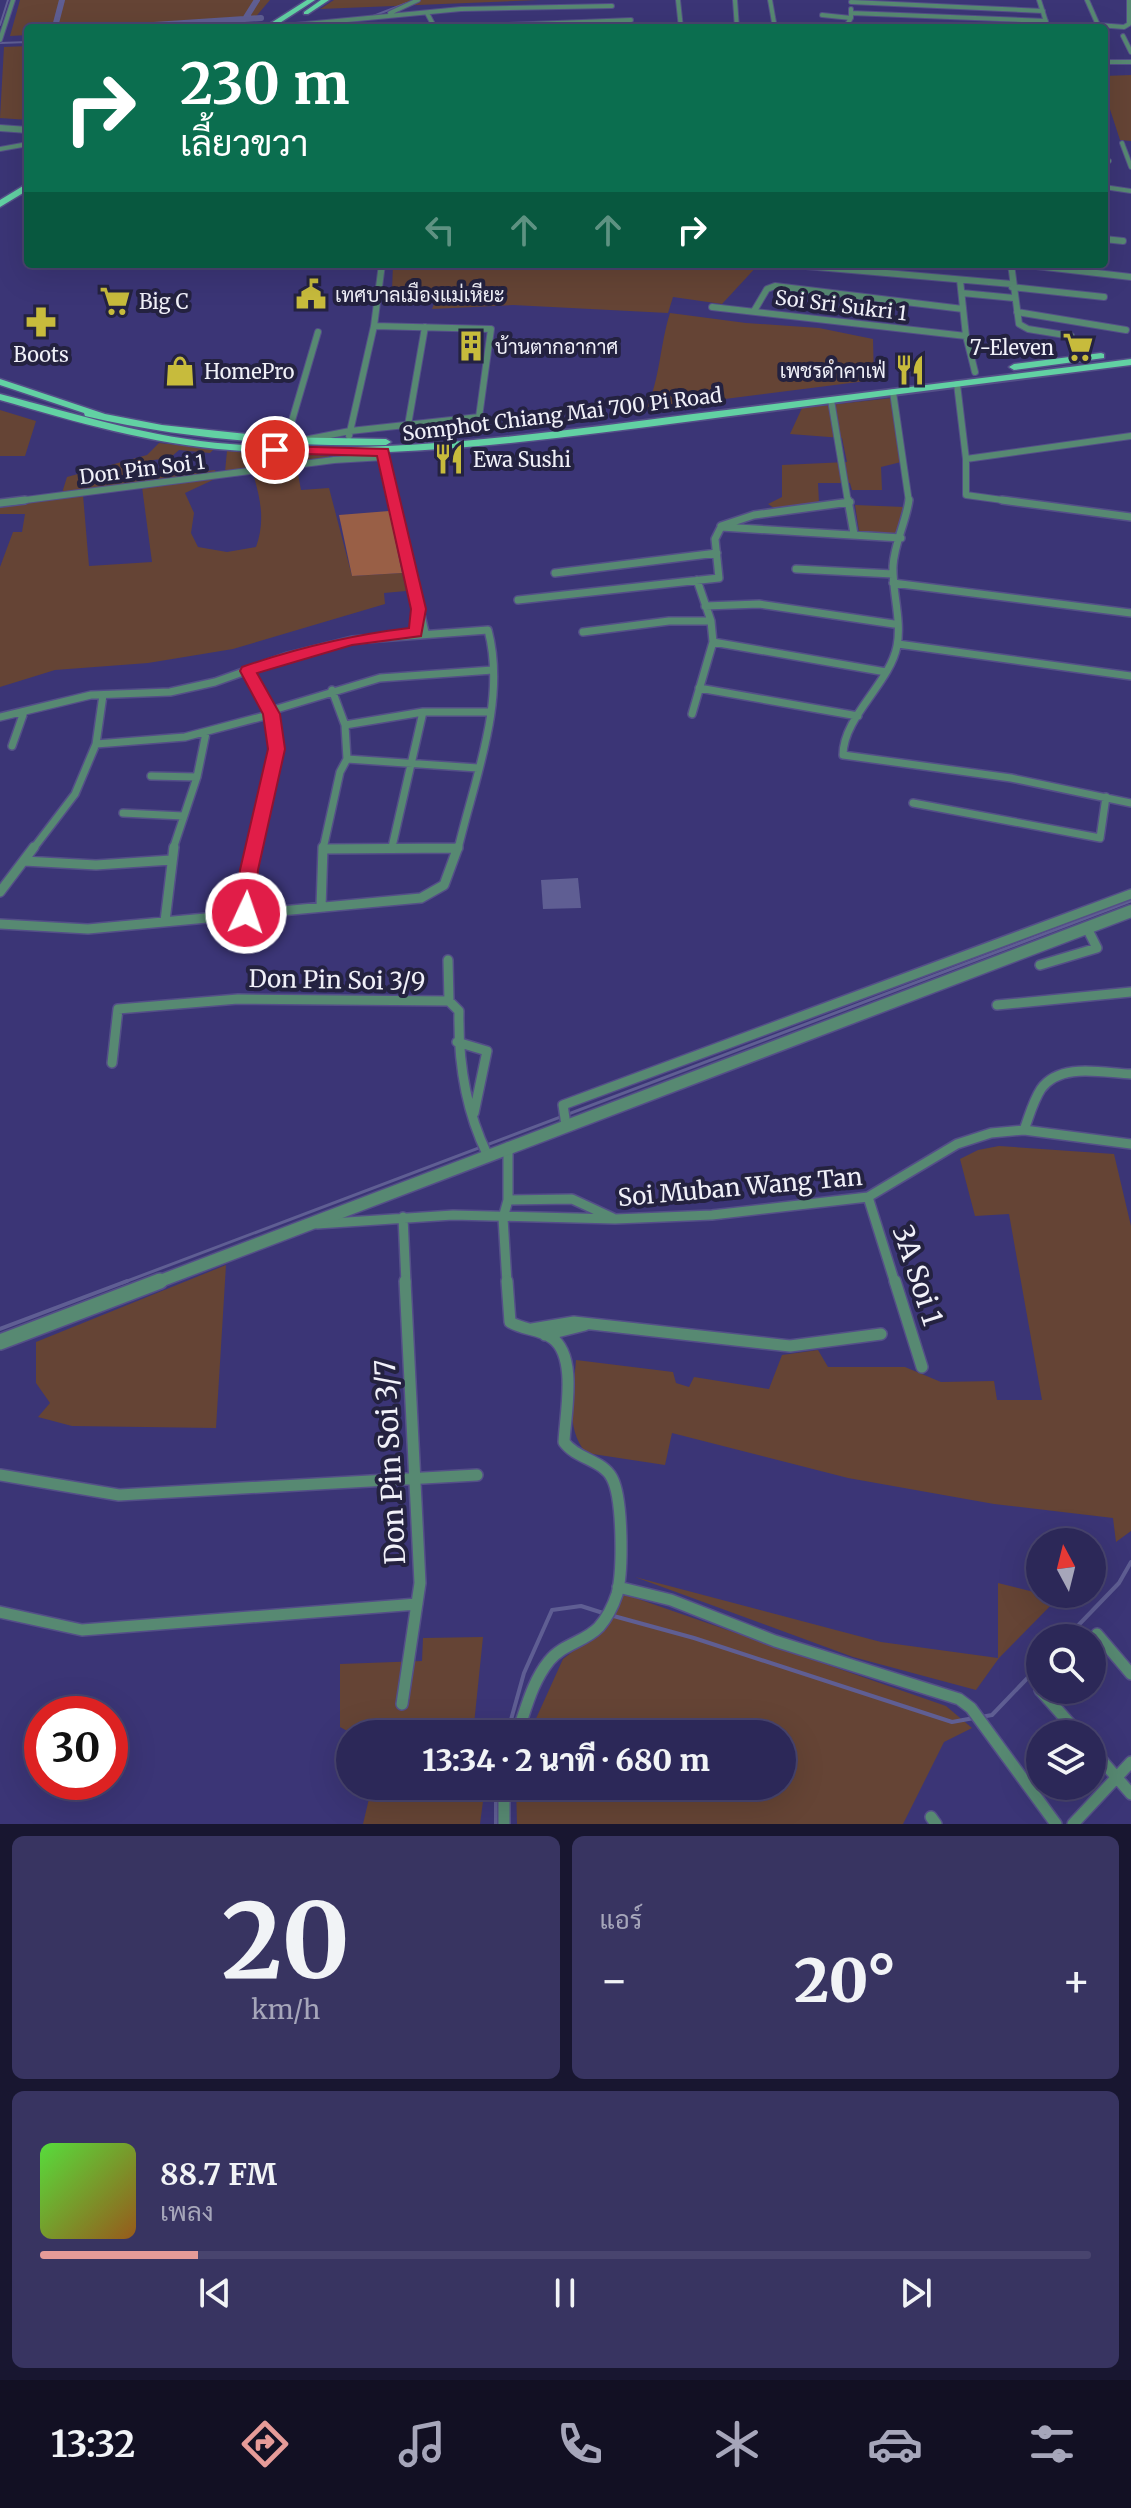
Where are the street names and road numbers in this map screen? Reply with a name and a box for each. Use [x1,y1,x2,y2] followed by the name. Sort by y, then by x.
[774,285,908,325] street label: Soi Sri Sukri 1
[401,382,723,446] street label: Somphot Chiang Mai 700 Pi Road
[78,449,206,489] street label: Don Pin Soi 1
[248,963,426,997] street label: Don Pin Soi 3/9
[616,1161,864,1213] street label: Soi Muban Wang Tan
[885,1220,951,1330] street label: 3A Soi 1
[367,1358,413,1566] street label: Don Pin Soi 3/7

